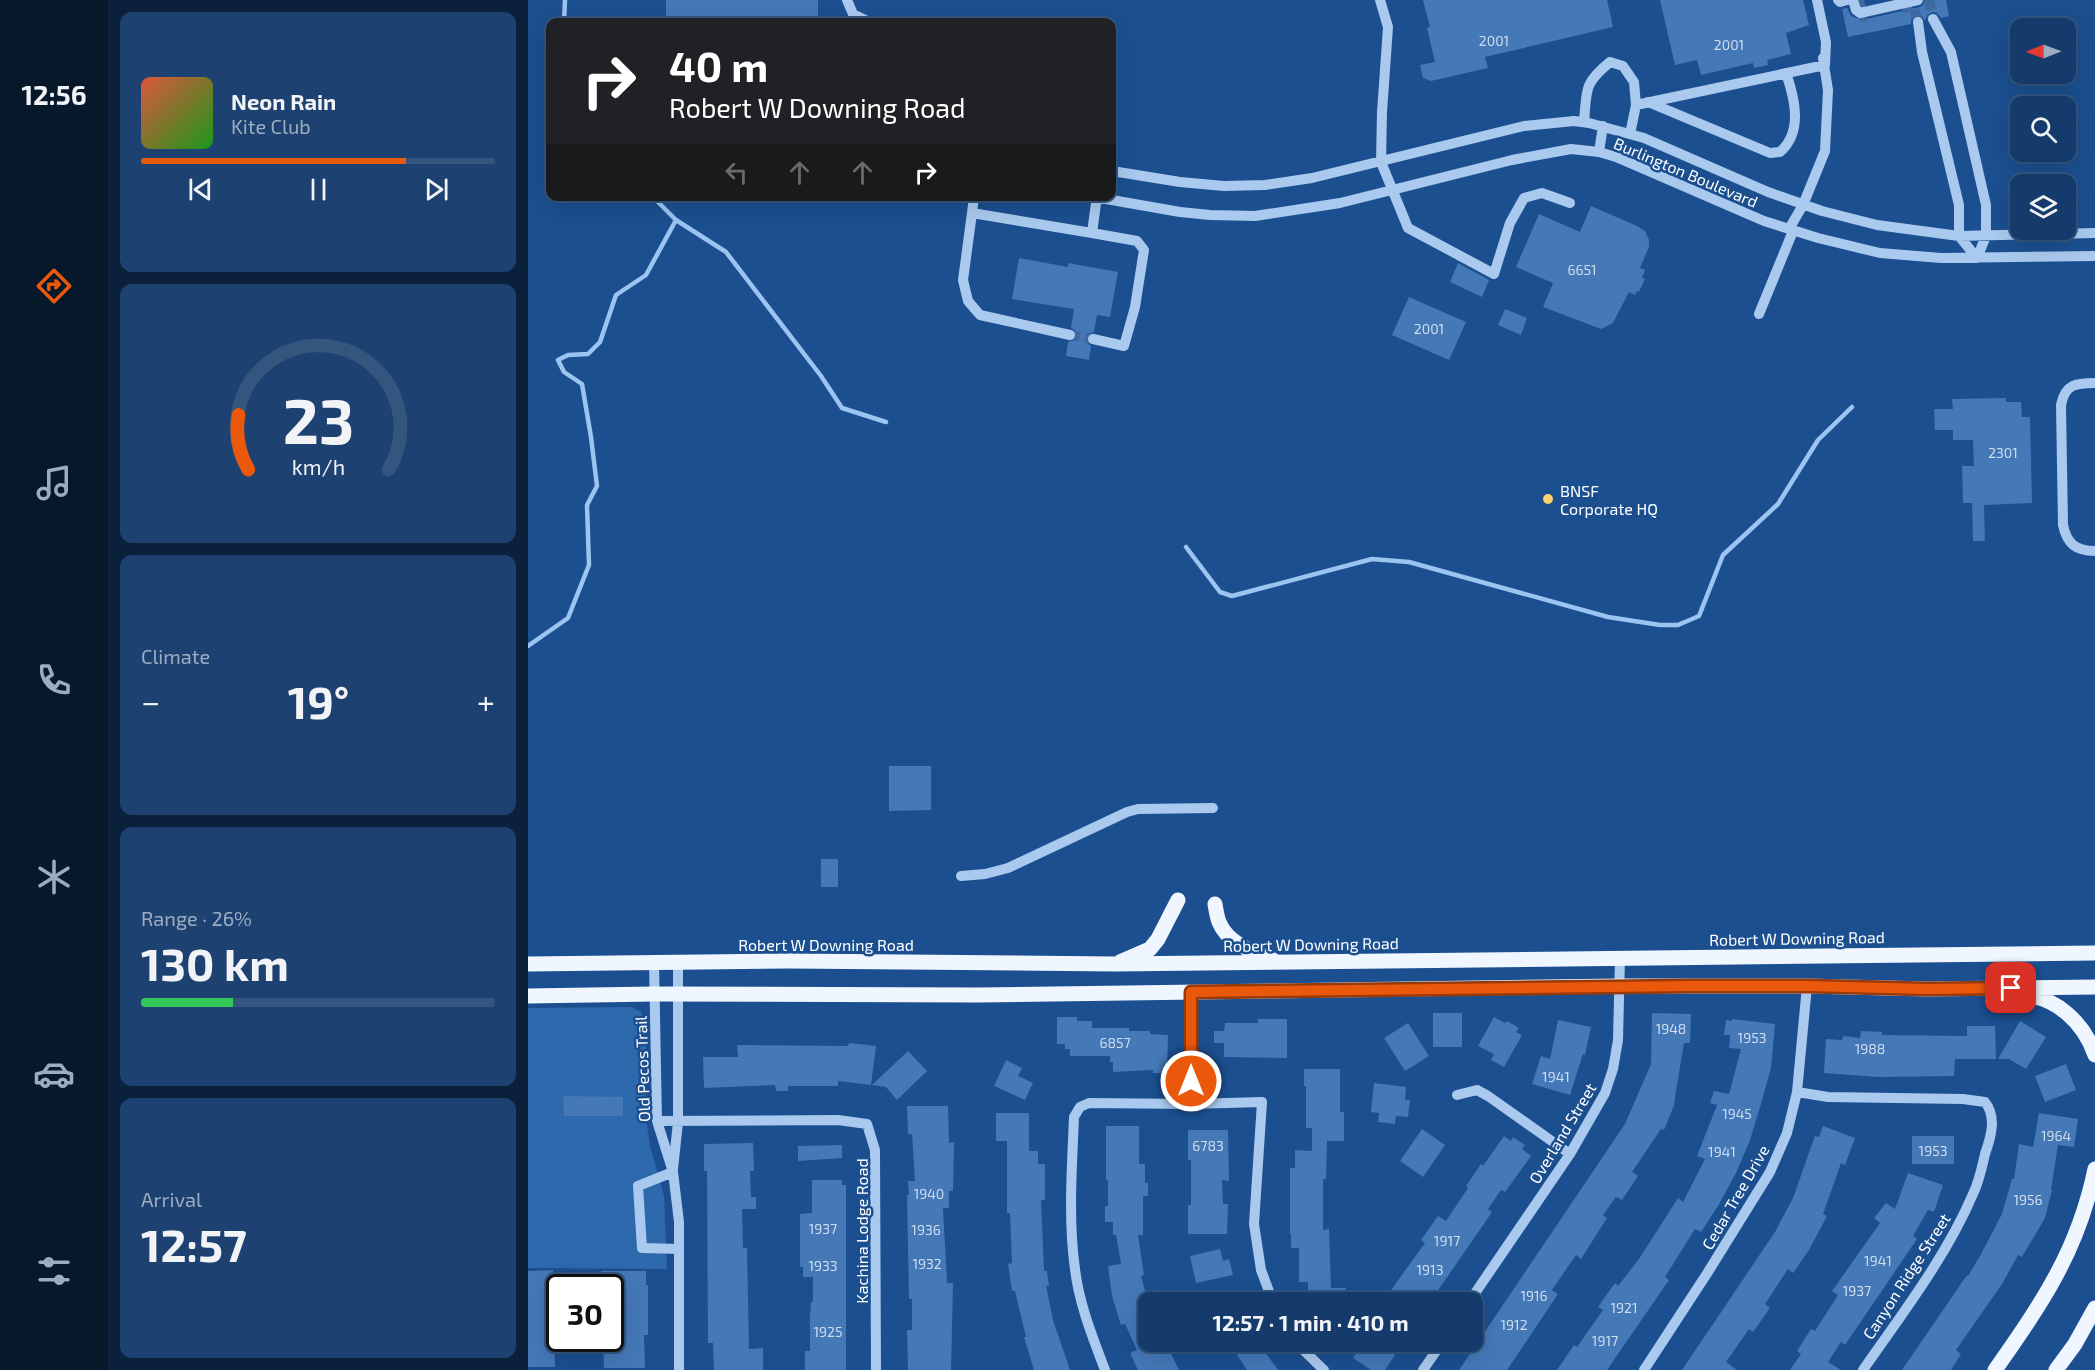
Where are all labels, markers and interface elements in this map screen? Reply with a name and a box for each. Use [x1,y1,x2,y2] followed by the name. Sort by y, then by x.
[2010,18,2076,84] north arrow
[2010,18,2076,240] map controls
[1479,32,1509,49] house number: 2001
[1714,36,1744,53] house number: 2001
[669,40,768,90] text: 40 m
[570,42,648,120] icon: right
[21,78,87,110] text: 12:56
[231,88,336,114] text: Neon Rain
[669,91,966,123] text: Robert W Downing Road
[2010,96,2076,162] button: search
[231,114,311,138] text: Kite Club
[1611,133,1761,211] street label: Burlington Boulevard
[720,156,753,189] icon: left
[783,156,816,189] icon: ahead
[846,156,879,189] icon: ahead
[909,156,942,189] icon: right
[184,173,217,206] icon: previous
[302,173,335,206] icon: pause
[420,173,453,206] icon: next
[2010,174,2076,240] button: layers
[1567,261,1597,278] house number: 6651
[33,265,75,307] icon: directions
[1414,320,1444,337] house number: 2001
[282,383,354,458] text: 23
[1988,444,2018,461] house number: 2301
[291,455,345,480] text: km/h
[33,462,75,504] icon: music
[1560,481,1658,519] place label: BNSF Corporate HQ
[1541,492,1555,506] marker: BNSF Corporate HQ
[141,644,210,668] text: Climate
[33,659,75,701] icon: phone
[288,674,349,728] text: 19°
[141,681,160,721] text: −
[477,681,495,721] text: +
[33,856,75,898] icon: climate
[141,906,252,930] text: Range · 26%
[1709,927,1885,949] street label: Robert W Downing Road
[1223,933,1399,955] street label: Robert W Downing Road
[738,935,914,954] street label: Robert W Downing Road
[141,936,289,990] text: 130 km
[1985,962,2036,1013] pin
[1994,971,2027,1004] icon: arrive
[631,1015,653,1122] street label: Old Pecos Trail
[1656,1020,1686,1037] house number: 1948
[1738,1029,1766,1046] house number: 1953
[1099,1034,1131,1051] house number: 6857
[1855,1040,1885,1057] house number: 1988
[1159,1049,1223,1113] position arrow
[33,1053,75,1095] icon: car
[1542,1068,1570,1085] house number: 1941
[1524,1079,1600,1187] street label: Overland Street
[1722,1105,1752,1122] house number: 1945
[2041,1127,2071,1144] house number: 1964
[1192,1137,1224,1154] house number: 6783
[1697,1141,1773,1253] street label: Cedar Tree Drive
[1919,1142,1947,1159] house number: 1953
[1708,1143,1736,1160] house number: 1941
[852,1158,871,1304] street label: Kachina Lodge Road
[914,1185,944,1202] house number: 1940
[141,1187,202,1211] text: Arrival
[2013,1191,2043,1208] house number: 1956
[1858,1210,1954,1342] street label: Canyon Ridge Street
[141,1217,247,1271] text: 12:57
[809,1220,837,1237] house number: 1937
[911,1221,941,1238] house number: 1936
[1434,1232,1460,1249] house number: 1917
[33,1250,75,1292] icon: filters
[1864,1252,1892,1269] house number: 1941
[912,1255,942,1272] house number: 1932
[808,1257,838,1274] house number: 1933
[1417,1261,1443,1278] house number: 1913
[546,1274,624,1352] speed limit sign: 30
[1843,1282,1871,1299] house number: 1937
[1520,1287,1548,1304] house number: 1916
[1610,1299,1638,1316] house number: 1921
[1212,1309,1409,1335] text: 12:57 · 1 min · 410 m
[1500,1316,1528,1333] house number: 1912
[814,1323,842,1340] house number: 1925
[1592,1332,1618,1349] house number: 1917

